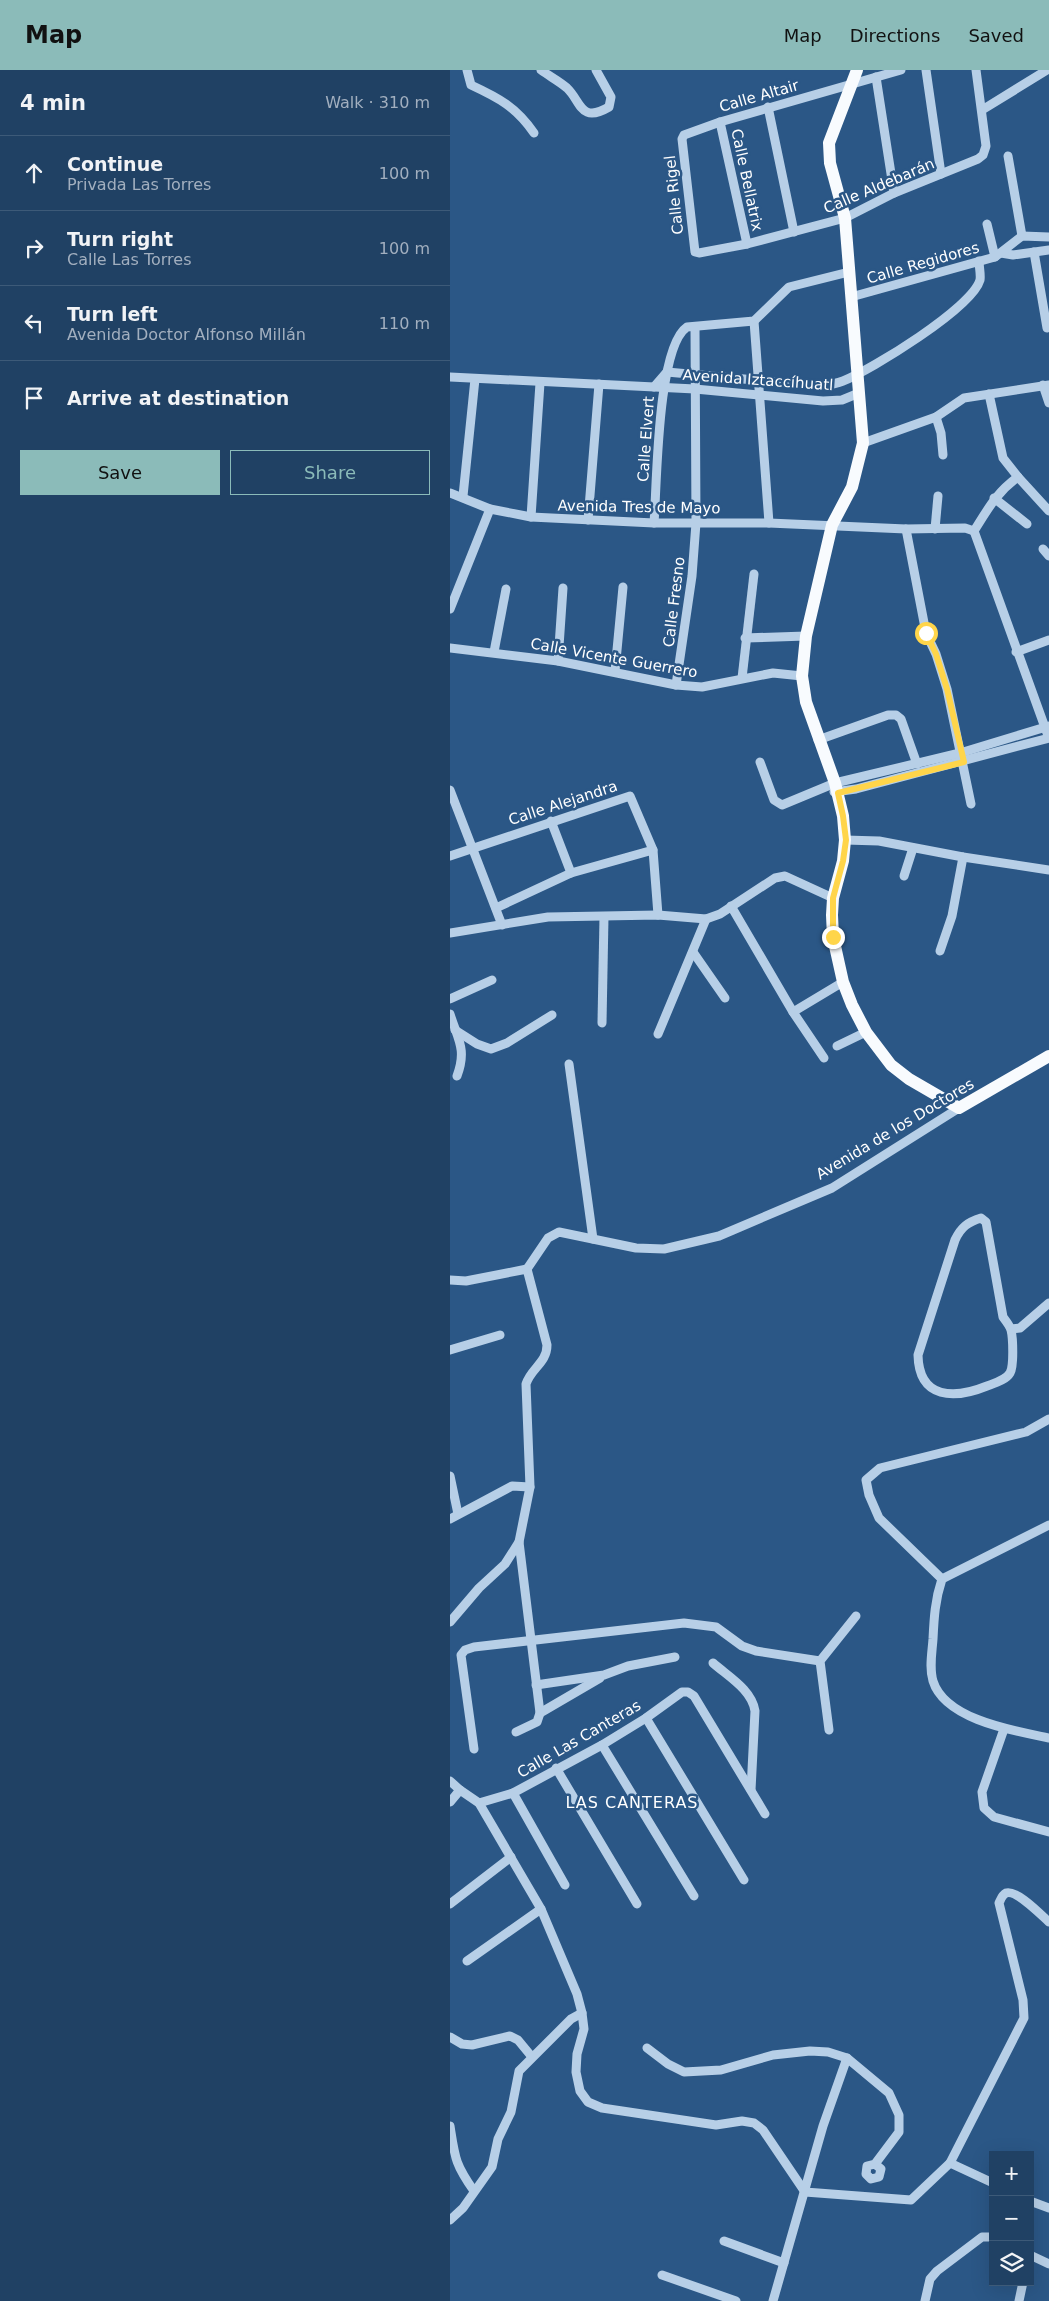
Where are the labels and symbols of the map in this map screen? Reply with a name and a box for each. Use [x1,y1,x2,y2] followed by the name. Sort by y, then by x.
[717,76,802,116] street label: Calle Altair
[727,127,767,233] street label: Calle Bellatrix
[661,155,687,235] street label: Calle Rigel
[821,155,937,217] street label: Calle Aldebarán
[865,238,982,288] street label: Calle Regidores
[682,366,834,394] street label: Avenida Iztaccíhuatl
[634,395,658,482] street label: Calle Elvert
[557,497,721,517] street label: Avenida Tres de Mayo
[660,556,688,648] street label: Calle Fresno
[915,622,938,645] route start
[529,634,699,682] street label: Calle Vicente Guerrero
[506,777,620,829] street label: Calle Alejandra
[822,926,845,949] route end
[813,1075,977,1183] street label: Avenida de los Doctores
[514,1696,644,1782] street label: Calle Las Canteras
[565,1793,699,1812] district label: LAS CANTERAS

